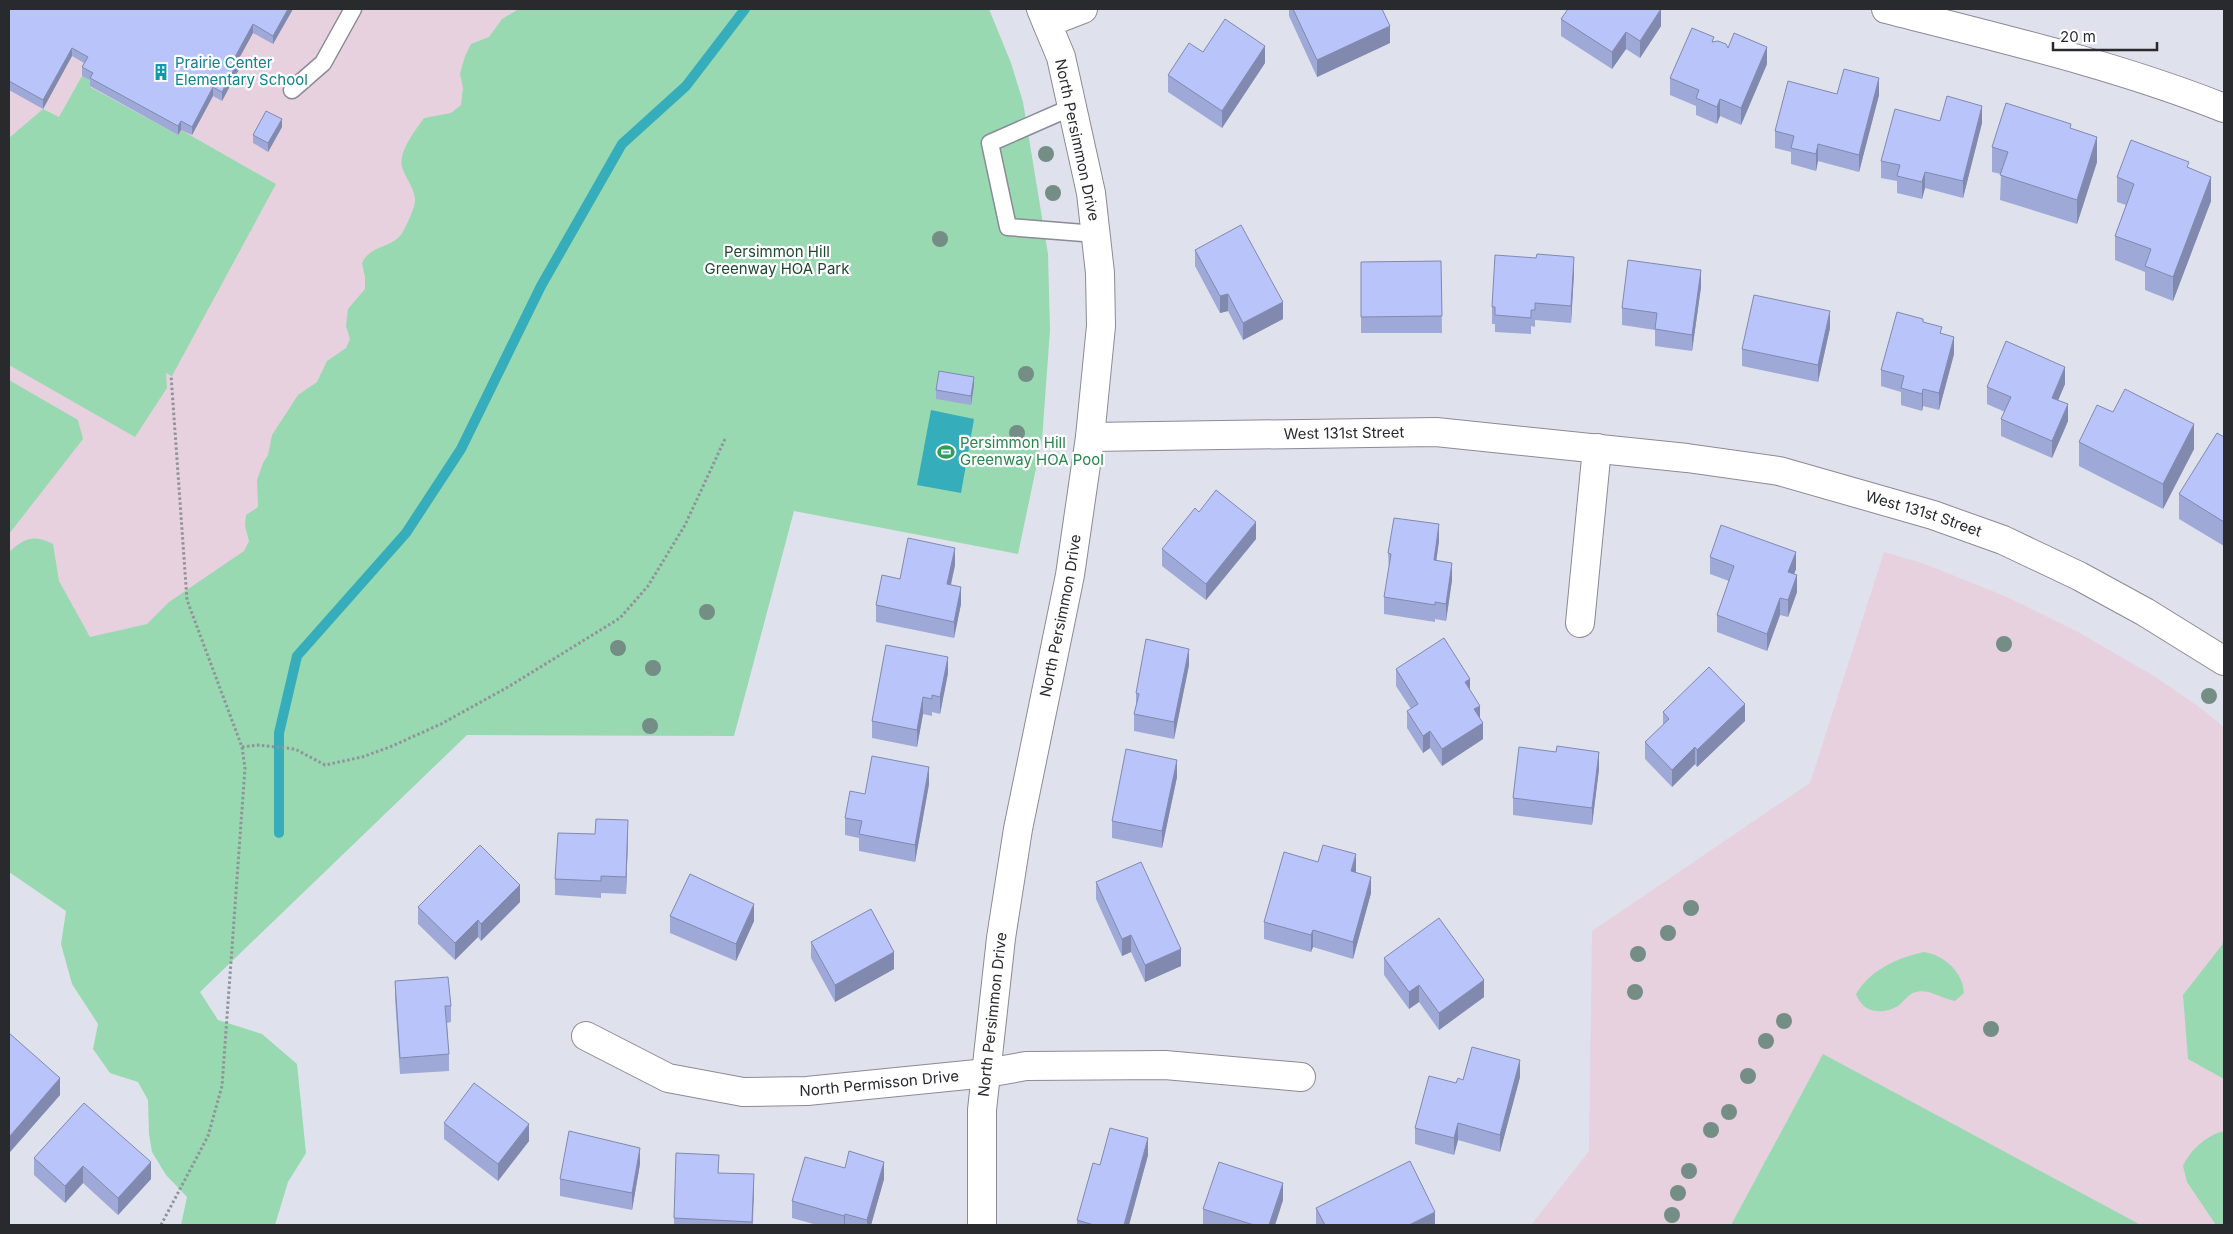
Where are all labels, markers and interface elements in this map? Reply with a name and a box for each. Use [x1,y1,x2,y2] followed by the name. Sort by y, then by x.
[2053,20,2157,52] scale bar
[2060,27,2096,46] text: 20 m
[175,53,308,89] place label: Prairie Center Elementary School
[1051,57,1104,223] street label: North Persimmon Drive
[151,62,171,82] building icon: Prairie Center Elementary School
[705,242,850,278] park label: Persimmon Hill Greenway HOA Park
[1283,422,1405,443] street label: West 131st Street
[960,433,1104,469] place label: Persimmon Hill Greenway HOA Pool
[936,442,956,462] sports icon: Persimmon Hill Greenway HOA Pool
[1863,486,1984,541] street label: West 131st Street
[1035,533,1085,699] street label: North Persimmon Drive
[974,931,1011,1098] street label: North Persimmon Drive
[799,1066,960,1100] street label: North Permisson Drive

